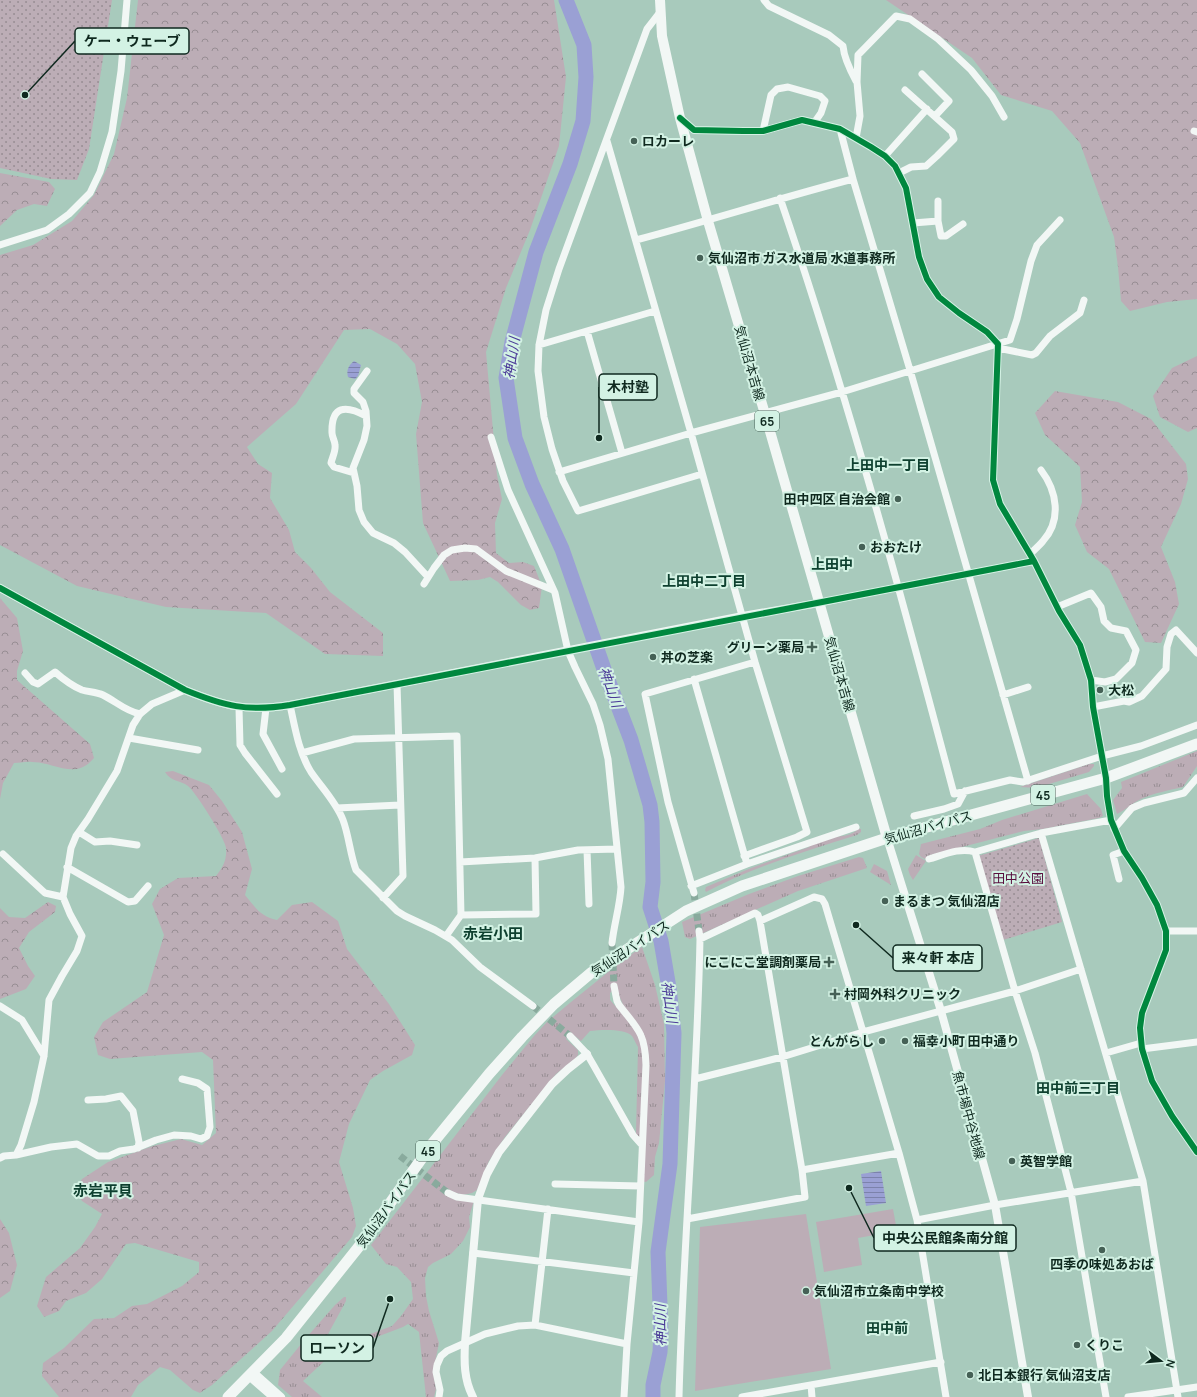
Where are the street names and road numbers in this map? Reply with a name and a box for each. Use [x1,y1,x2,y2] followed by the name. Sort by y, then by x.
[731,323,769,403] street label: 気仙沼本吉線
[755,411,779,431] road number: 65
[821,634,859,714] street label: 気仙沼本吉線
[1031,785,1055,805] road number: 45
[882,806,974,848] street label: 気仙沼バイパス
[587,916,673,980] street label: 気仙沼バイパス
[949,1069,989,1161] street label: 魚市場中谷地線
[416,1141,440,1161] road number: 45
[352,1167,420,1251] street label: 気仙沼バイパス

